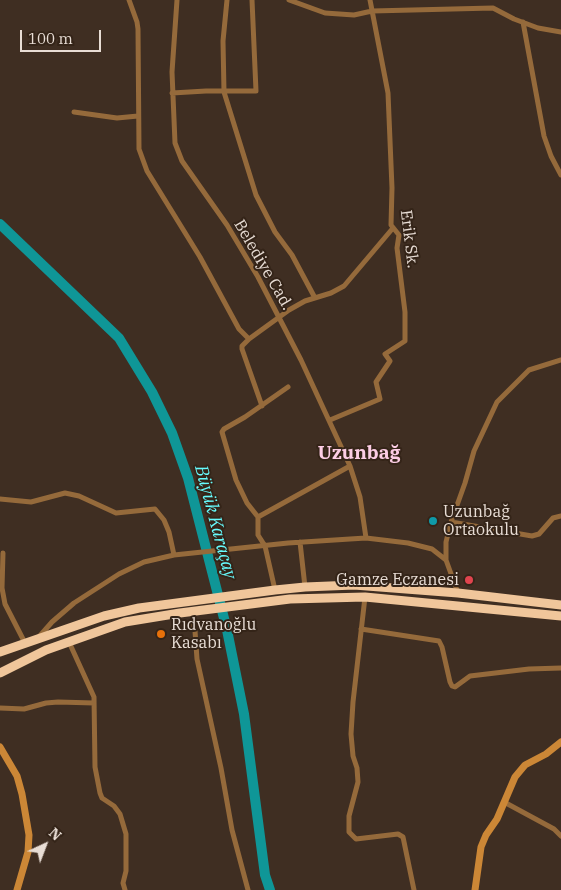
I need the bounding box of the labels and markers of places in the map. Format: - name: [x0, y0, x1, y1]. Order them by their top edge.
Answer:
- place label: Uzunbağ Ortaokulu: [443, 502, 519, 540]
- marker: Uzunbağ Ortaokulu: [427, 515, 439, 527]
- place label: Gamze Eczanesi: [336, 570, 459, 590]
- marker: Gamze Eczanesi: [463, 574, 475, 586]
- place label: Rıdvanoğlu Kasabı: [171, 615, 256, 653]
- marker: Rıdvanoğlu Kasabı: [155, 628, 167, 640]

